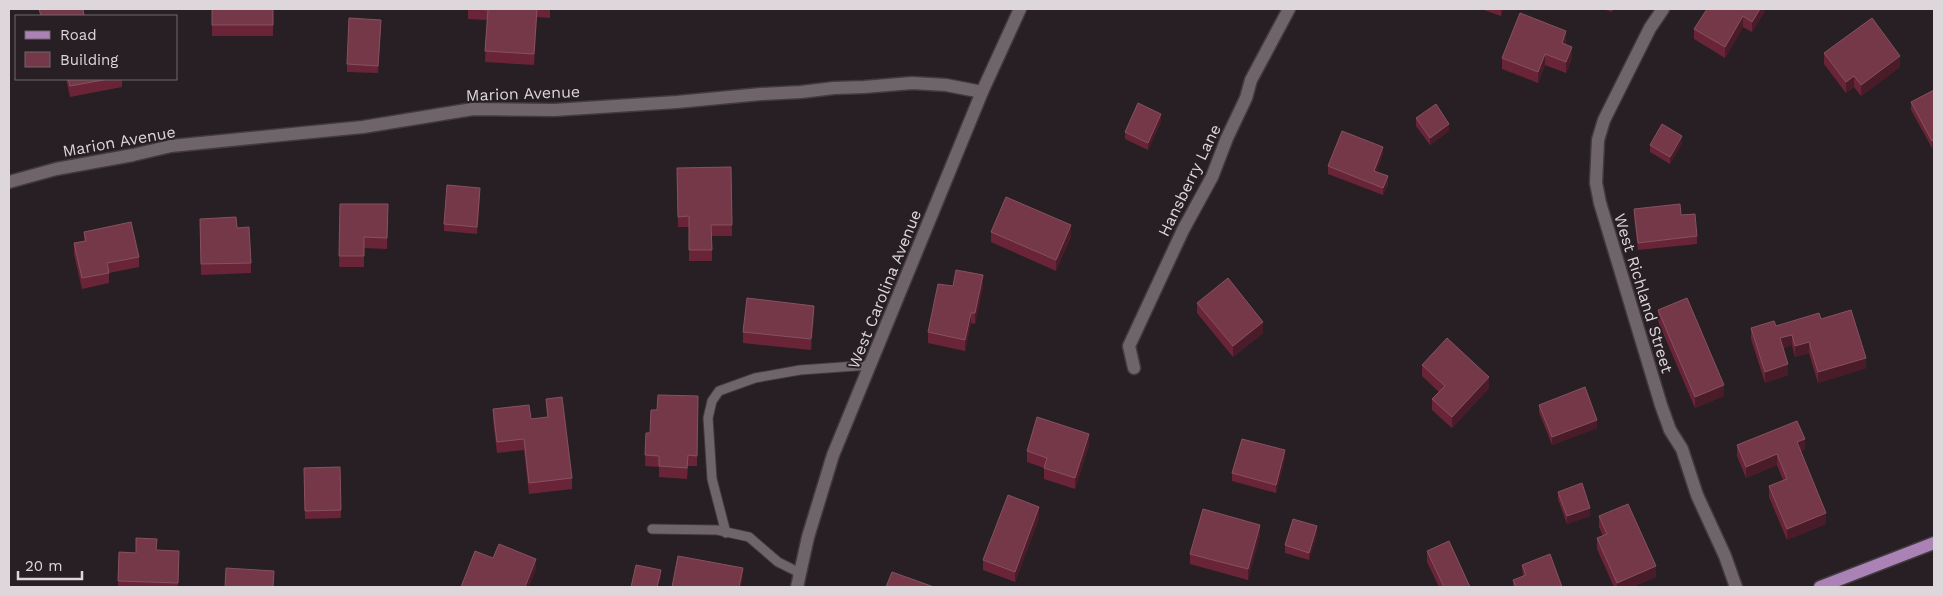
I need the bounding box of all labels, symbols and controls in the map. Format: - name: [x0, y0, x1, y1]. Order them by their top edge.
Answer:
- legend: [15, 15, 178, 80]
- text: Road: [60, 26, 97, 44]
- text: Building: [60, 51, 118, 69]
- street label: Marion Avenue: [466, 82, 580, 105]
- street label: Hansberry Lane: [1154, 121, 1225, 239]
- street label: Marion Avenue: [61, 122, 177, 161]
- street label: West Carolina Avenue: [844, 207, 925, 371]
- street label: West Richland Street: [1610, 211, 1677, 376]
- scale bar: [18, 548, 81, 580]
- text: 20 m: [25, 557, 63, 575]

